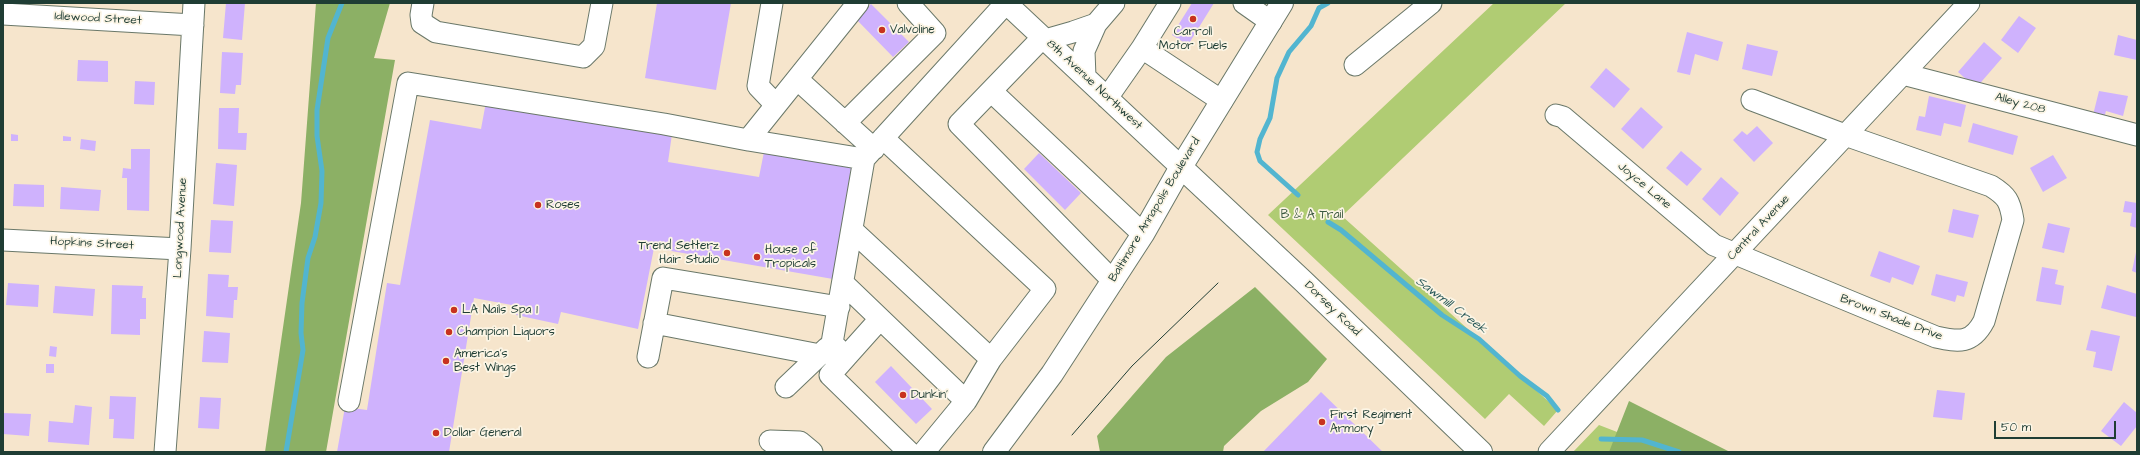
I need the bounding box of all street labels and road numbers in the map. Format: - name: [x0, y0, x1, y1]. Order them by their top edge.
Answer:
- street label: Idlewood Street: [54, 10, 142, 28]
- street label: 8th Avenue Northwest: [1043, 37, 1145, 133]
- street label: Alley 208: [1993, 90, 2047, 118]
- street label: Baltimore Annapolis Boulevard: [1106, 135, 1204, 285]
- street label: Joyce Lane: [1614, 159, 1674, 213]
- street label: Longwood Avenue: [171, 177, 191, 279]
- street label: Central Avenue: [1725, 192, 1793, 264]
- street label: Hopkins Street: [50, 235, 134, 253]
- street label: Dorsey Road: [1301, 279, 1363, 339]
- street label: Brown Shade Drive: [1838, 292, 1944, 344]

